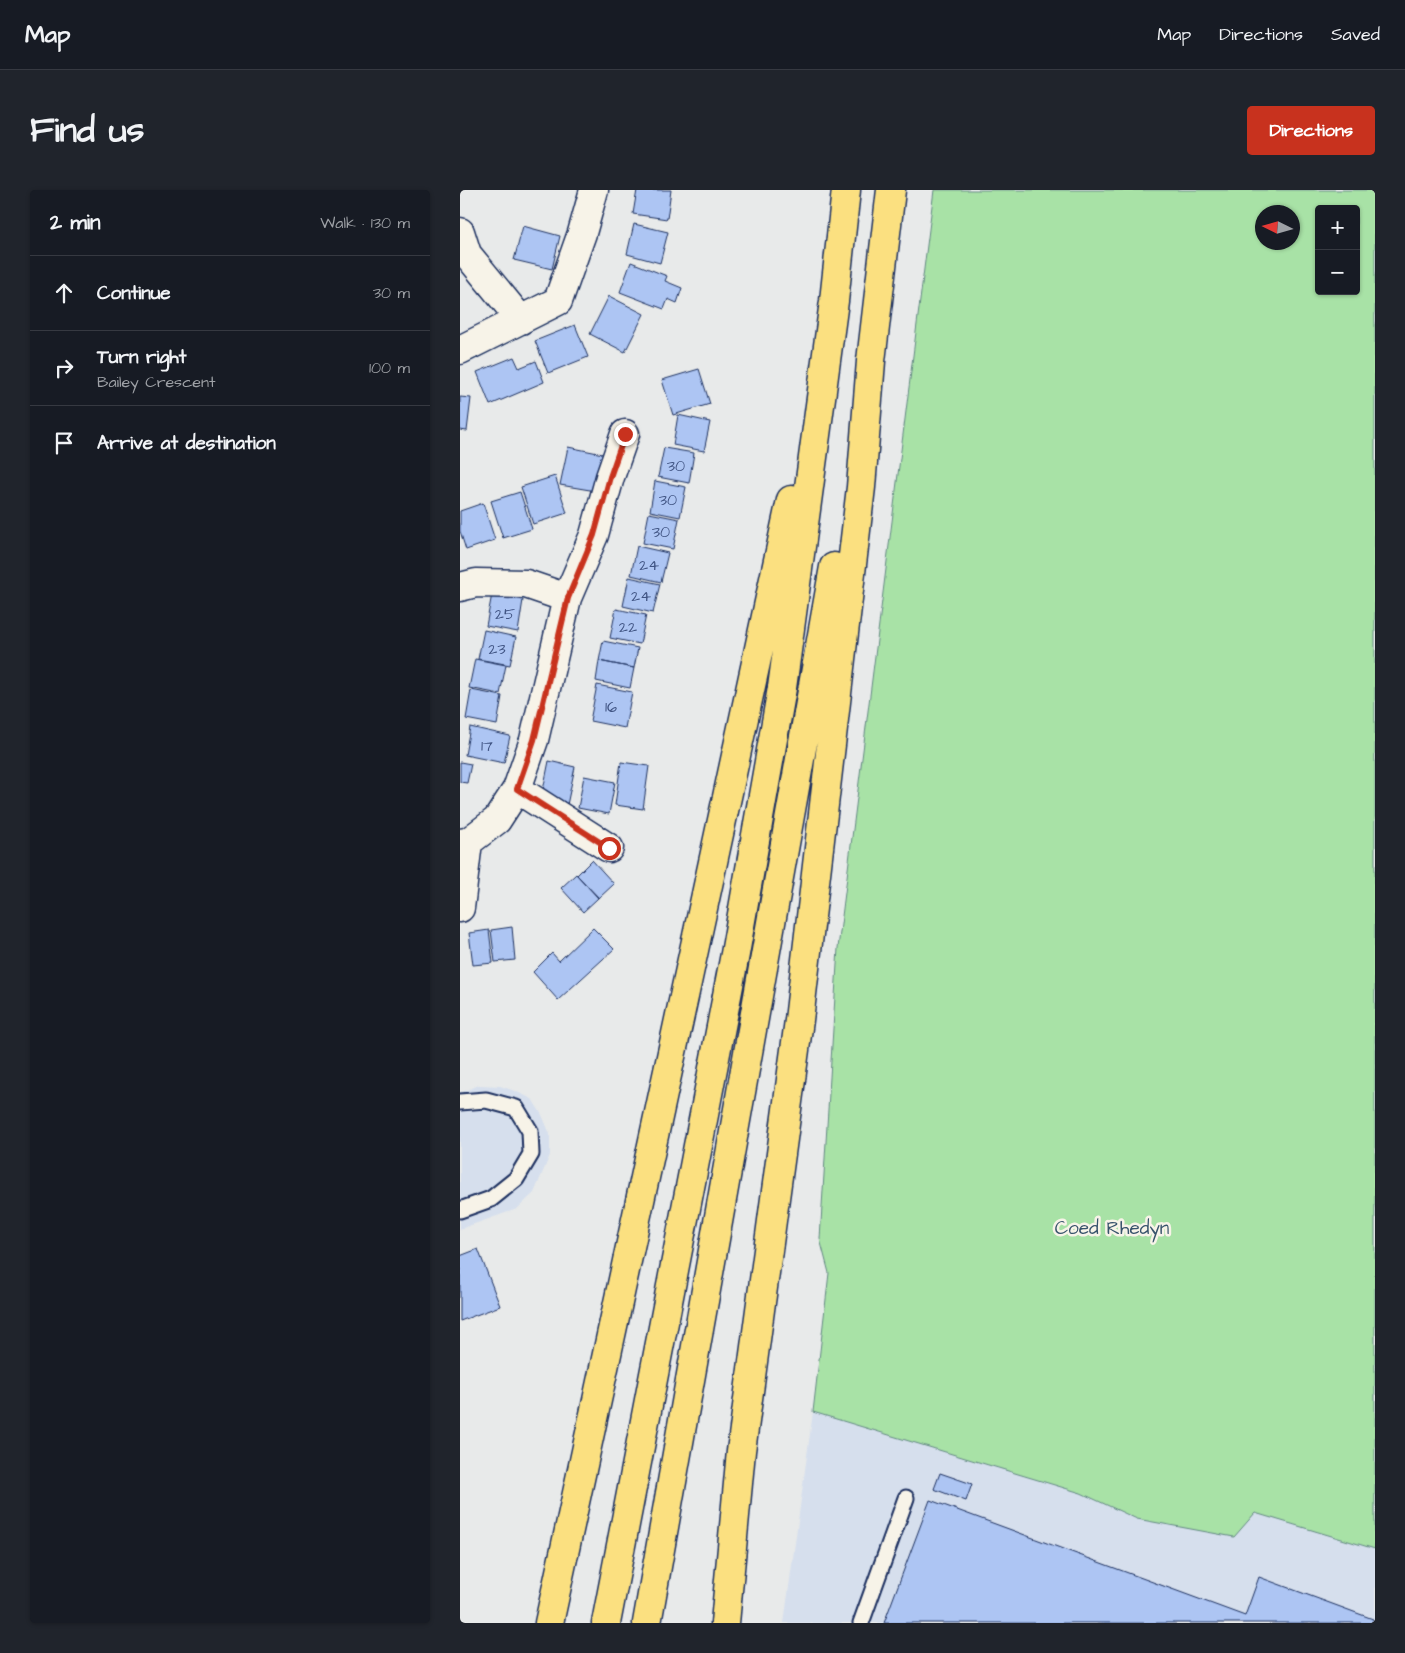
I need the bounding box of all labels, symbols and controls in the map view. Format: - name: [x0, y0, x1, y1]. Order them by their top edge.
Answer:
- text: Map: [25, 18, 70, 52]
- text: Map: [1157, 22, 1191, 47]
- text: Directions: [1219, 22, 1303, 47]
- text: Saved: [1331, 22, 1380, 47]
- text: Find us: [30, 106, 144, 155]
- button: Directions: [1247, 106, 1375, 155]
- north arrow: [1255, 205, 1300, 250]
- map controls: [1315, 205, 1360, 295]
- button: +: [1315, 205, 1360, 250]
- text: 2 min: [50, 208, 100, 237]
- text: Walk · 130 m: [320, 212, 410, 234]
- button: −: [1315, 250, 1360, 295]
- icon: ahead: [50, 279, 78, 307]
- text: Continue: [97, 280, 171, 307]
- text: 30 m: [373, 282, 410, 304]
- text: Turn right: [97, 344, 186, 371]
- icon: right: [50, 354, 78, 382]
- text: 100 m: [369, 357, 410, 379]
- text: Bailey Crescent: [97, 371, 215, 393]
- route end: [614, 423, 637, 446]
- icon: arrive: [50, 429, 78, 457]
- text: Arrive at destination: [97, 430, 276, 457]
- house number: 30: [667, 455, 685, 477]
- house number: 30: [659, 489, 677, 511]
- house number: 30: [652, 521, 670, 543]
- house number: 24: [639, 554, 659, 576]
- house number: 24: [631, 585, 651, 607]
- house number: 25: [495, 603, 516, 625]
- house number: 22: [619, 616, 637, 638]
- house number: 23: [488, 638, 506, 660]
- house number: 16: [605, 696, 617, 718]
- house number: 17: [481, 735, 493, 757]
- route start: [598, 837, 621, 860]
- park label: Coed Rhedyn: [1055, 1215, 1169, 1243]

